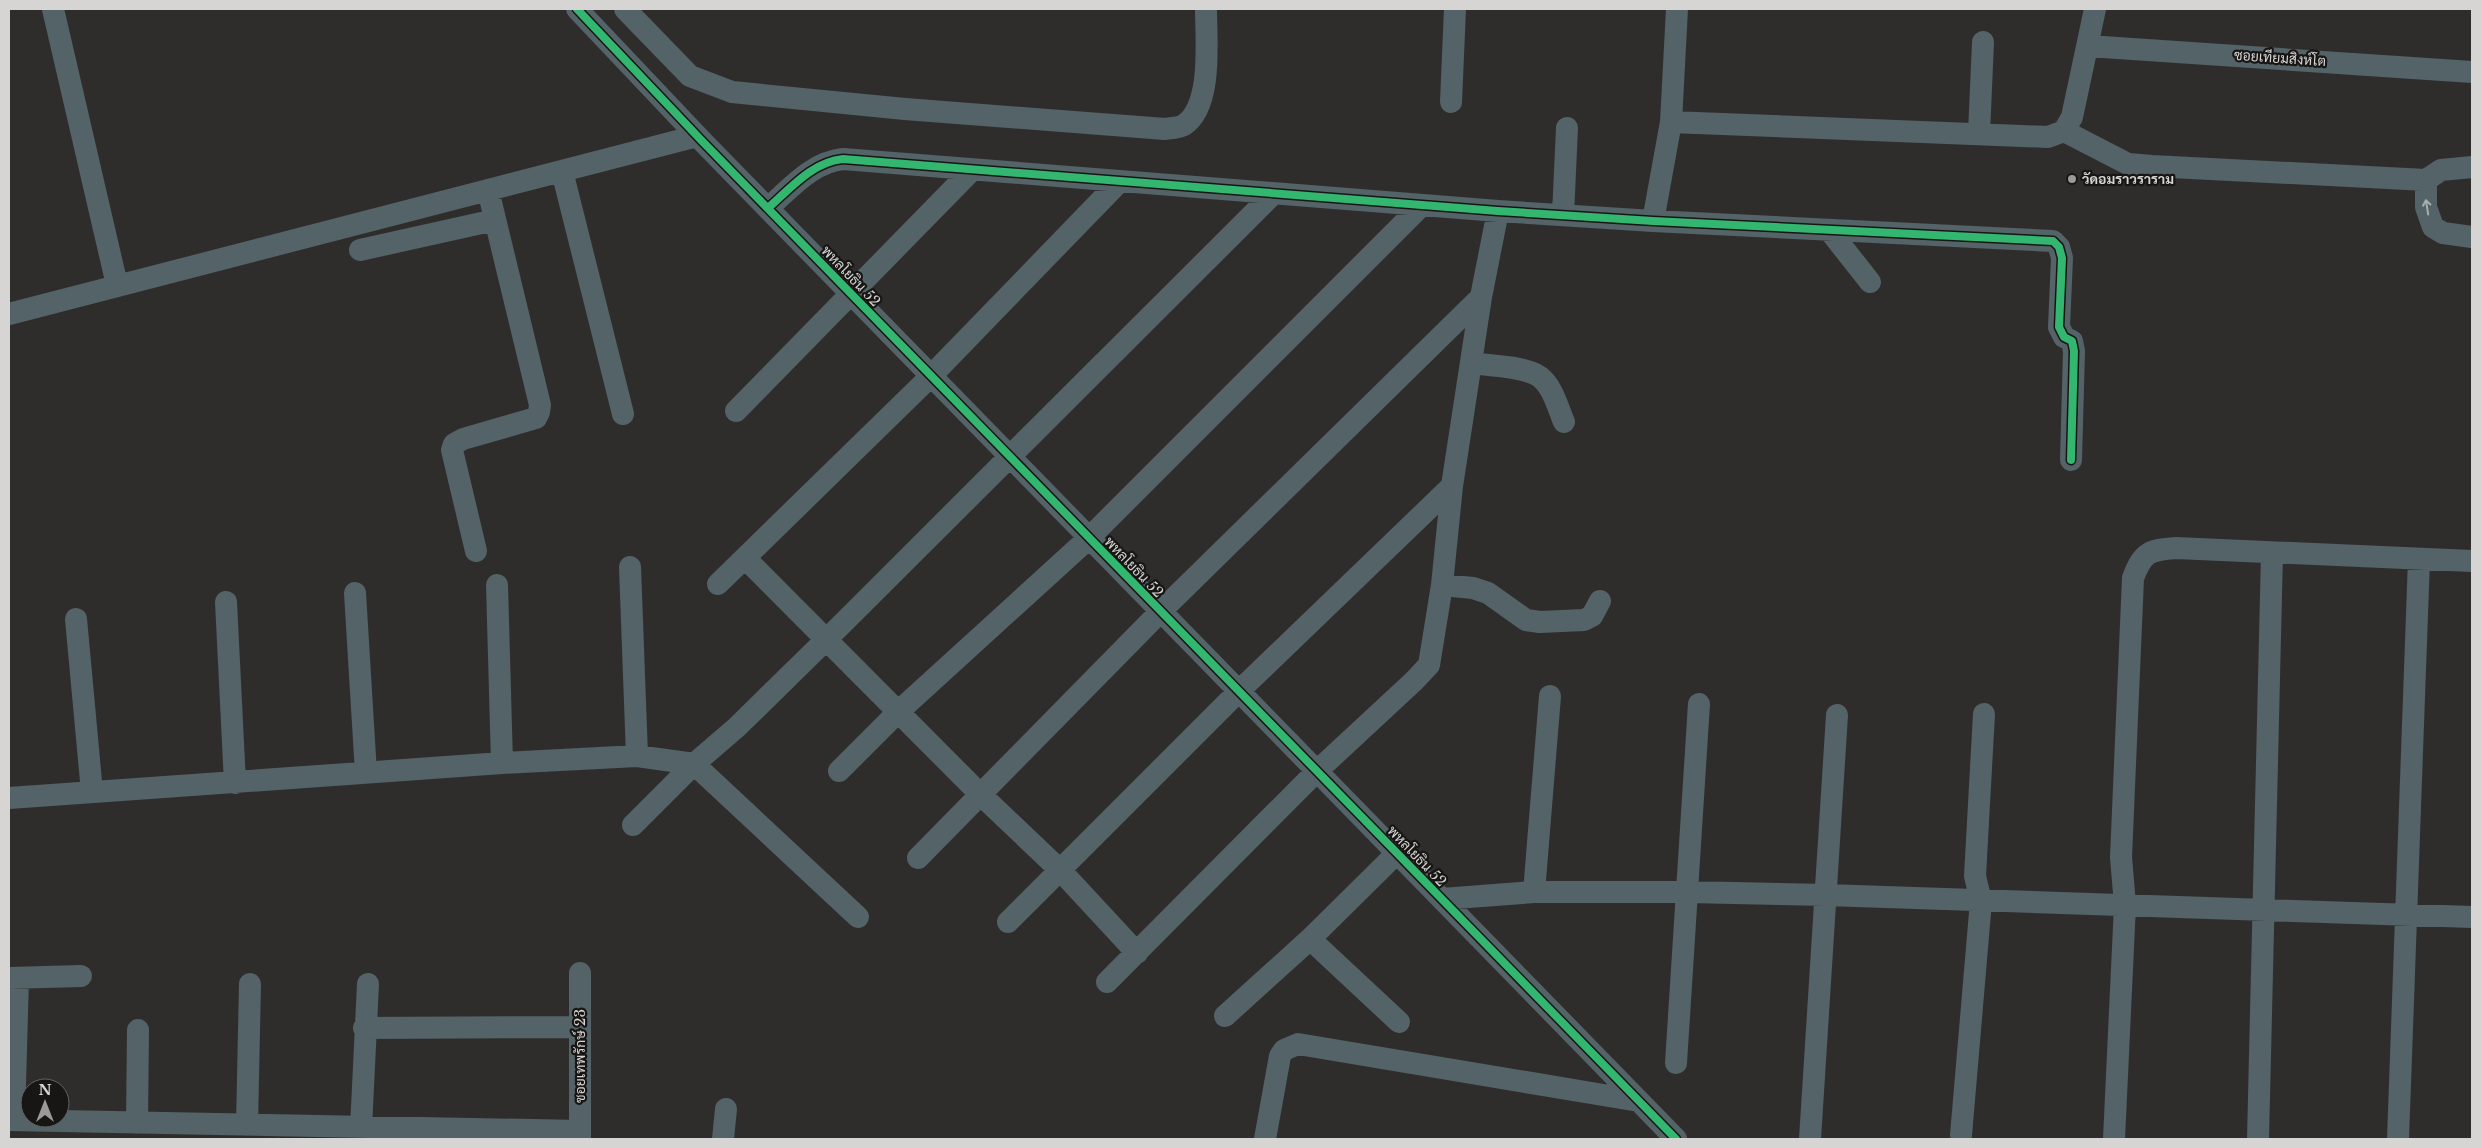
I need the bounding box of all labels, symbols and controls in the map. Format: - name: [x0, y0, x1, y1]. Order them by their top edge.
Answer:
- street label: ซอยเทียมสิงห์โต: [2233, 46, 2327, 70]
- place label: วัดอมราวราราม: [2082, 170, 2174, 188]
- marker: วัดอมราวราราม: [2066, 173, 2078, 185]
- one-way arrow: [2422, 200, 2432, 216]
- street label: พหลโยธิน 52: [818, 242, 884, 310]
- street label: พหลโยธิน 52: [1101, 533, 1167, 601]
- street label: พหลโยธิน 52: [1384, 822, 1450, 890]
- street label: ซอยเทพรักษ์ 23: [571, 1009, 589, 1103]
- north arrow: [20, 1078, 70, 1128]
- text: N: [38, 1081, 52, 1099]

